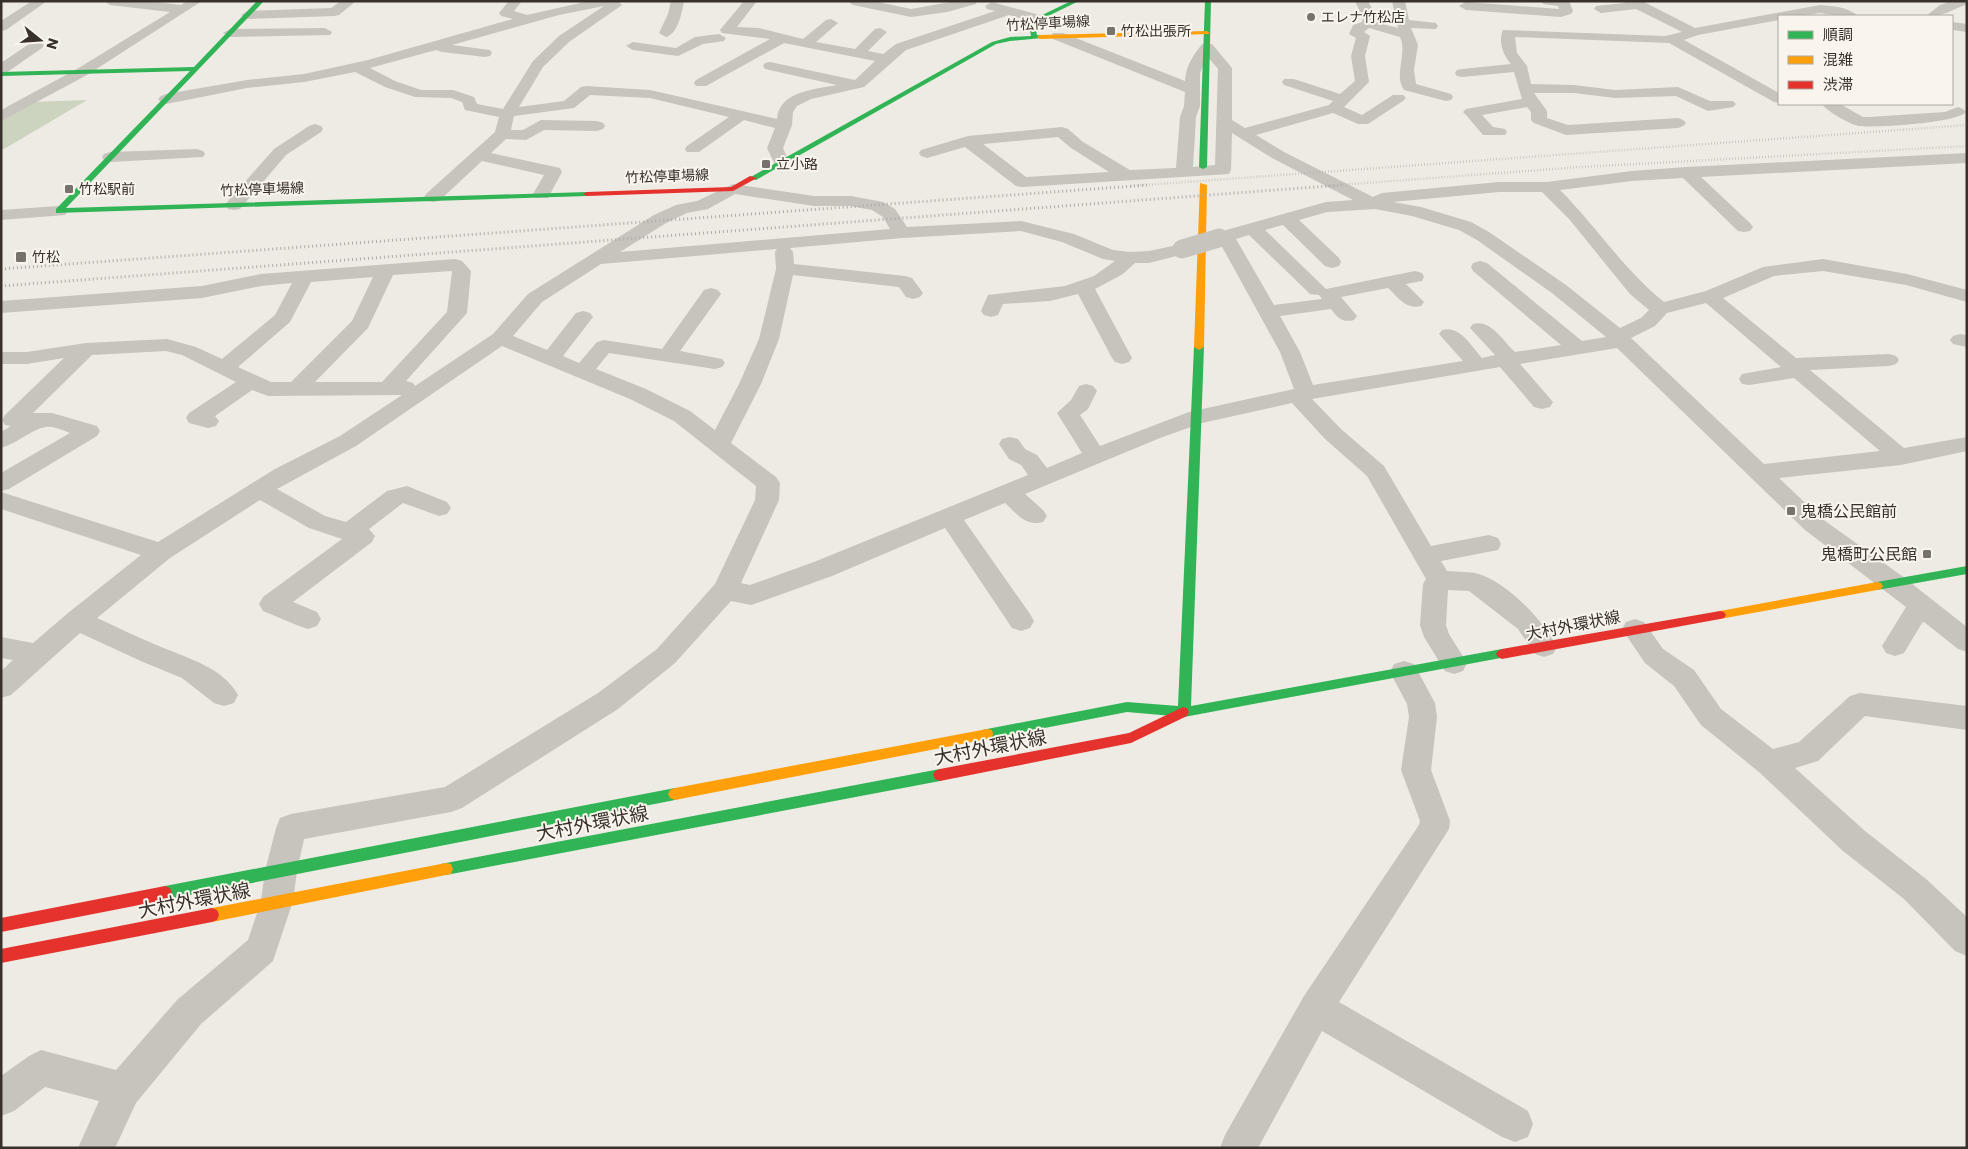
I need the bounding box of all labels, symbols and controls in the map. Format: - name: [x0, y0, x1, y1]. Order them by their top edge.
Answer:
- place label: エレナ竹松店: [1321, 7, 1405, 27]
- street label: 竹松停車場線: [1006, 11, 1090, 35]
- marker: エレナ竹松店: [1305, 11, 1317, 23]
- north arrow: [15, 15, 65, 65]
- legend: [1778, 15, 1953, 105]
- place label: 竹松出張所: [1121, 21, 1191, 41]
- text: 順調: [1823, 24, 1853, 45]
- marker: 竹松出張所: [1105, 25, 1117, 37]
- text: N: [41, 36, 64, 52]
- text: 混雑: [1823, 49, 1853, 70]
- text: 渋滞: [1823, 74, 1853, 95]
- place label: 立小路: [776, 154, 818, 174]
- marker: 立小路: [760, 158, 772, 170]
- street label: 竹松停車場線: [625, 165, 709, 187]
- street label: 竹松停車場線: [220, 178, 304, 200]
- place label: 竹松駅前: [79, 179, 135, 199]
- marker: 竹松駅前: [63, 183, 75, 195]
- place label: 竹松: [32, 247, 60, 267]
- marker: 竹松: [14, 250, 28, 264]
- place label: 鬼橋公民館前: [1801, 500, 1897, 523]
- marker: 鬼橋公民館前: [1785, 505, 1797, 517]
- place label: 鬼橋町公民館: [1821, 543, 1917, 566]
- marker: 鬼橋町公民館: [1921, 548, 1933, 560]
- street label: 大村外環状線: [1524, 605, 1622, 646]
- street label: 大村外環状線: [932, 723, 1049, 772]
- street label: 大村外環状線: [534, 799, 651, 848]
- street label: 大村外環状線: [136, 876, 253, 925]

